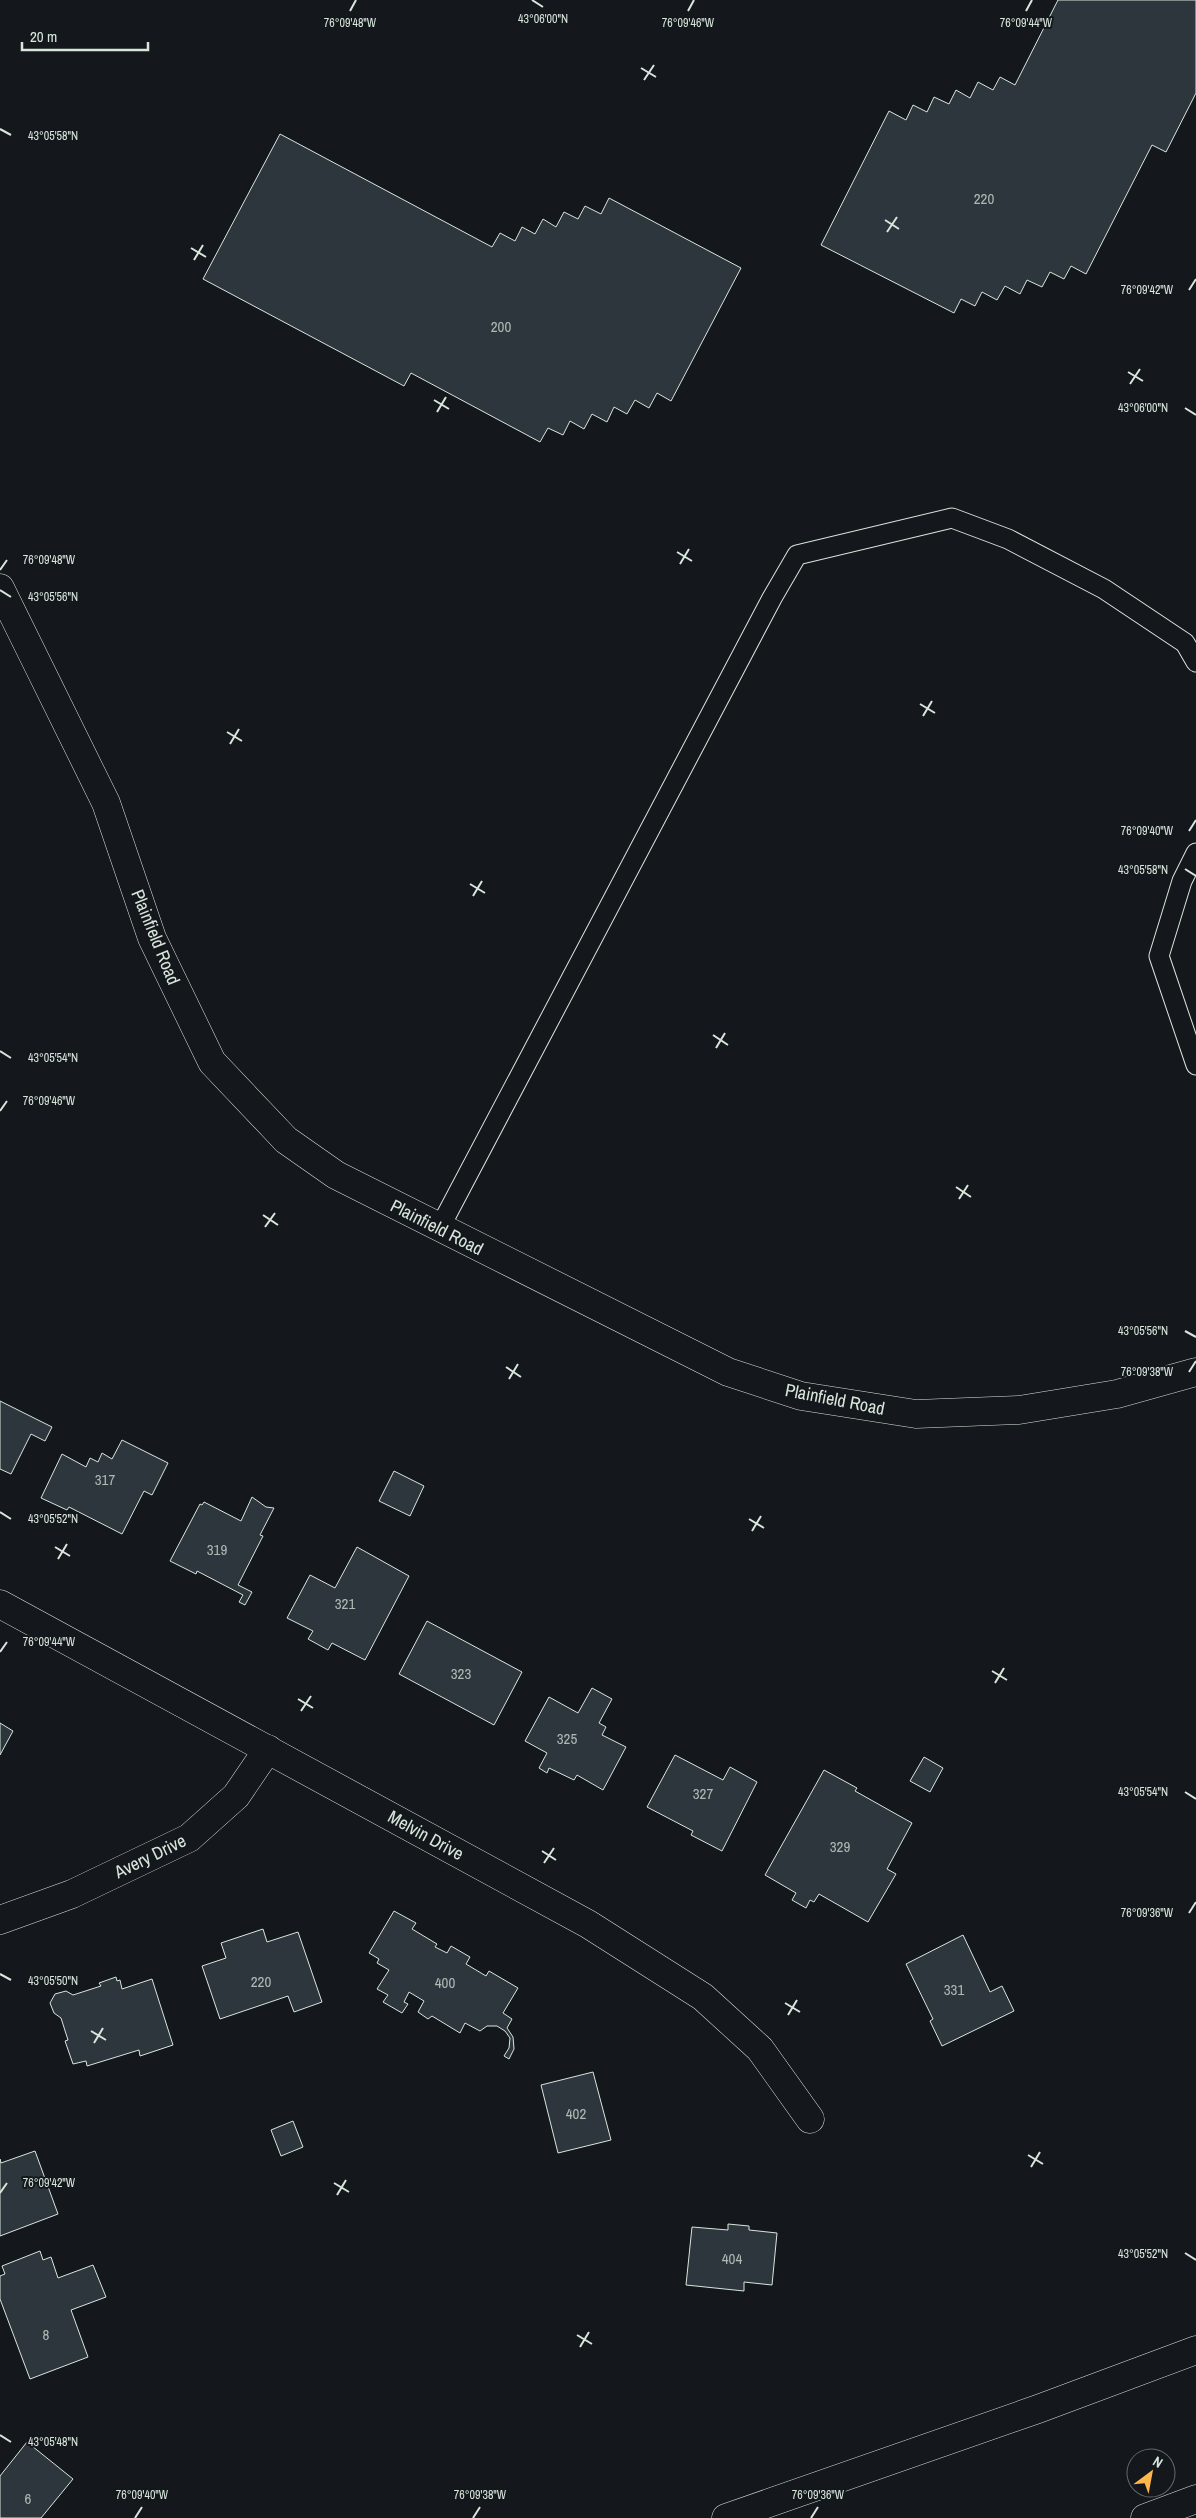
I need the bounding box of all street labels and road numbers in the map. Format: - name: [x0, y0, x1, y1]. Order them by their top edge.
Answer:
- street label: Plainfield Road: [126, 886, 186, 988]
- street label: Plainfield Road: [386, 1193, 488, 1261]
- street label: Plainfield Road: [783, 1377, 887, 1421]
- street label: Melvin Drive: [384, 1804, 468, 1866]
- street label: Avery Drive: [109, 1828, 190, 1885]

